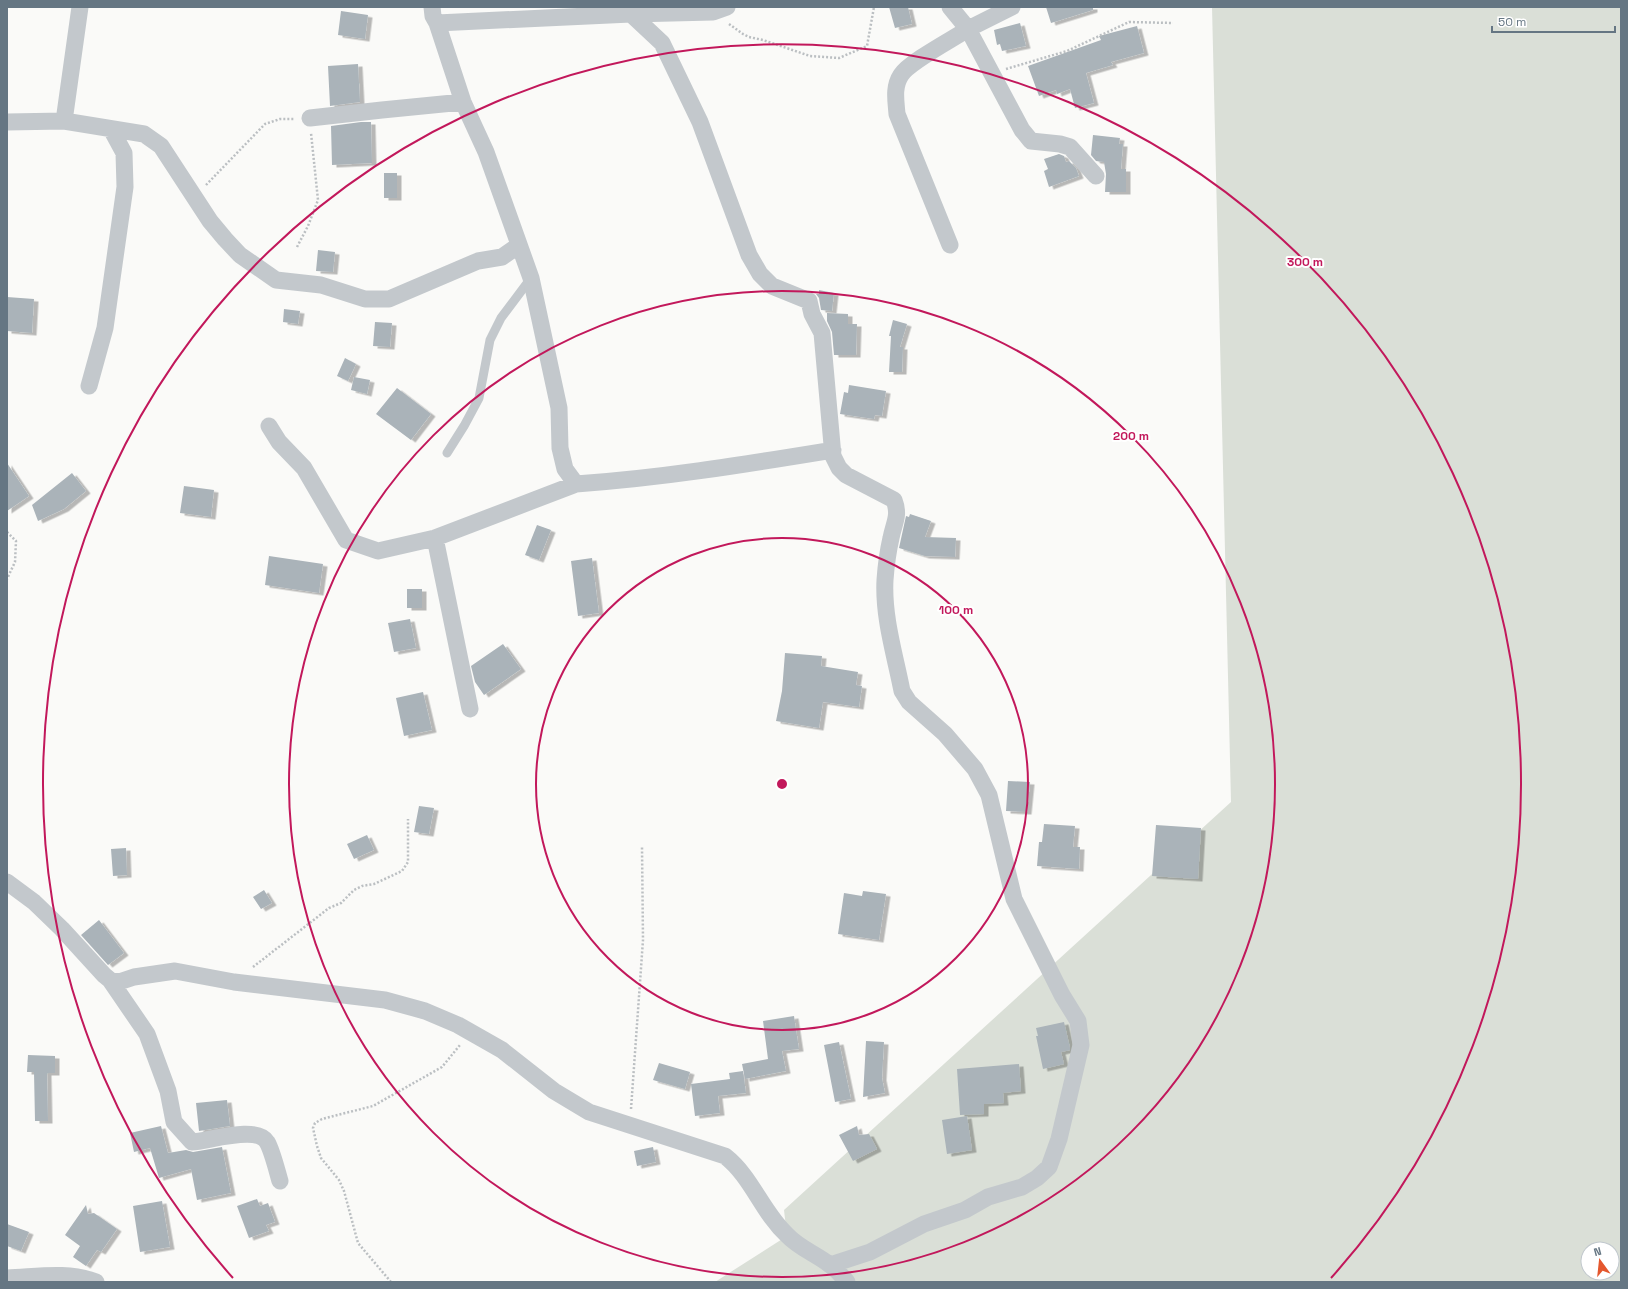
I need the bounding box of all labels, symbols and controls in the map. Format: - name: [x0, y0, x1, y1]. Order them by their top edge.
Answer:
- scale bar: [1492, 8, 1615, 34]
- text: 50 m: [1498, 14, 1526, 30]
- text: 300 m: [1287, 254, 1323, 270]
- text: 200 m: [1113, 428, 1149, 444]
- text: 100 m: [939, 602, 973, 618]
- centre of rings: [775, 777, 789, 791]
- north arrow: [1580, 1241, 1620, 1281]
- text: N: [1592, 1244, 1603, 1259]

